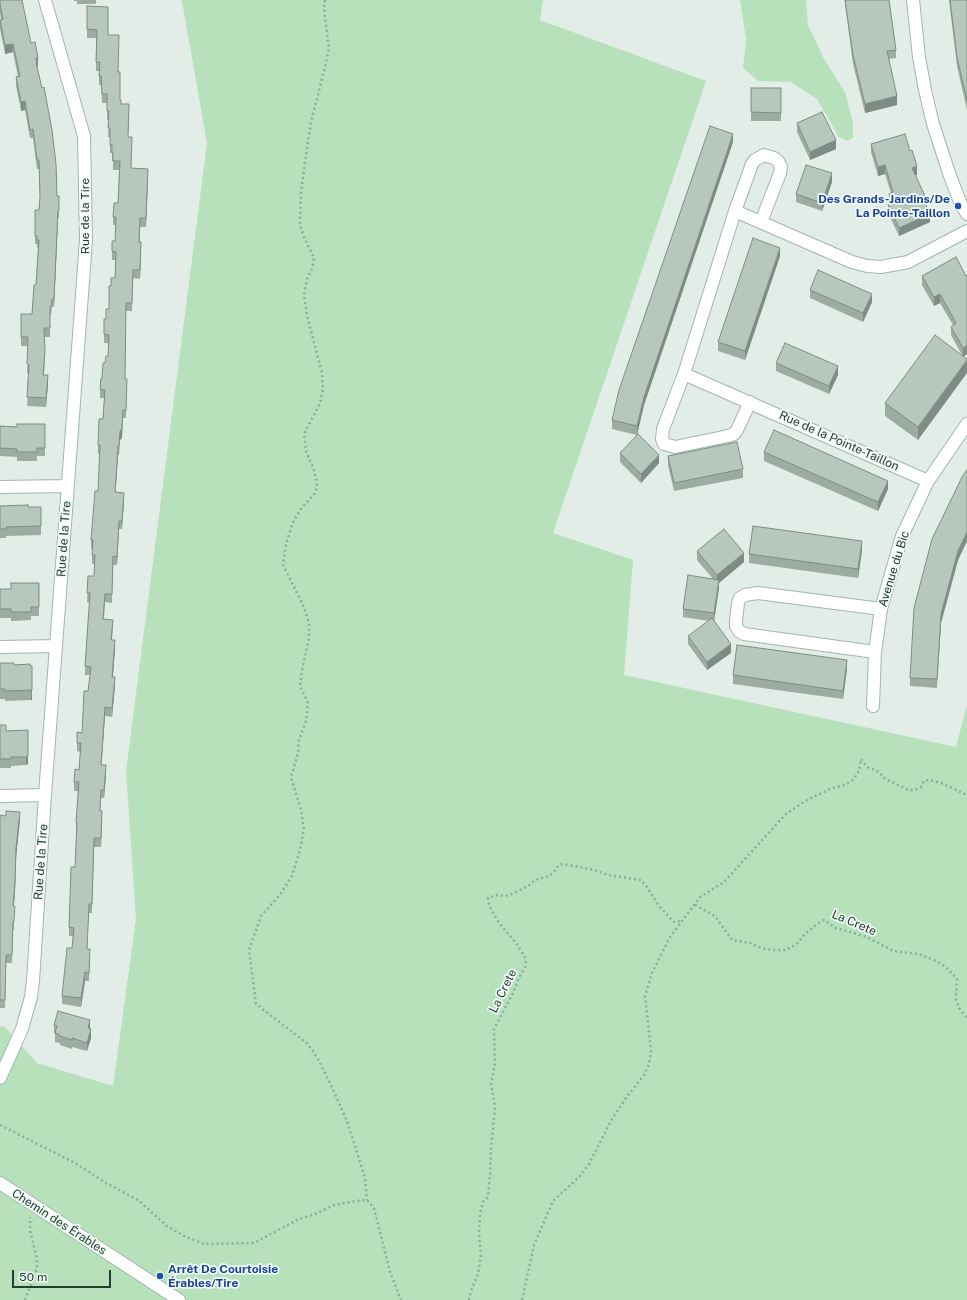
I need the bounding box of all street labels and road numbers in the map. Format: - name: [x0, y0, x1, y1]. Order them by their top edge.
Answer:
- street label: Rue de la Tire: [78, 178, 92, 254]
- street label: Rue de la Pointe-Taillon: [777, 408, 901, 474]
- street label: Rue de la Tire: [54, 500, 74, 578]
- street label: Avenue du Bic: [876, 529, 912, 609]
- street label: Rue de la Tire: [31, 823, 51, 901]
- street label: La Crete: [830, 907, 878, 939]
- street label: La Crete: [486, 967, 520, 1015]
- street label: Chemin des Érables: [9, 1186, 109, 1258]

